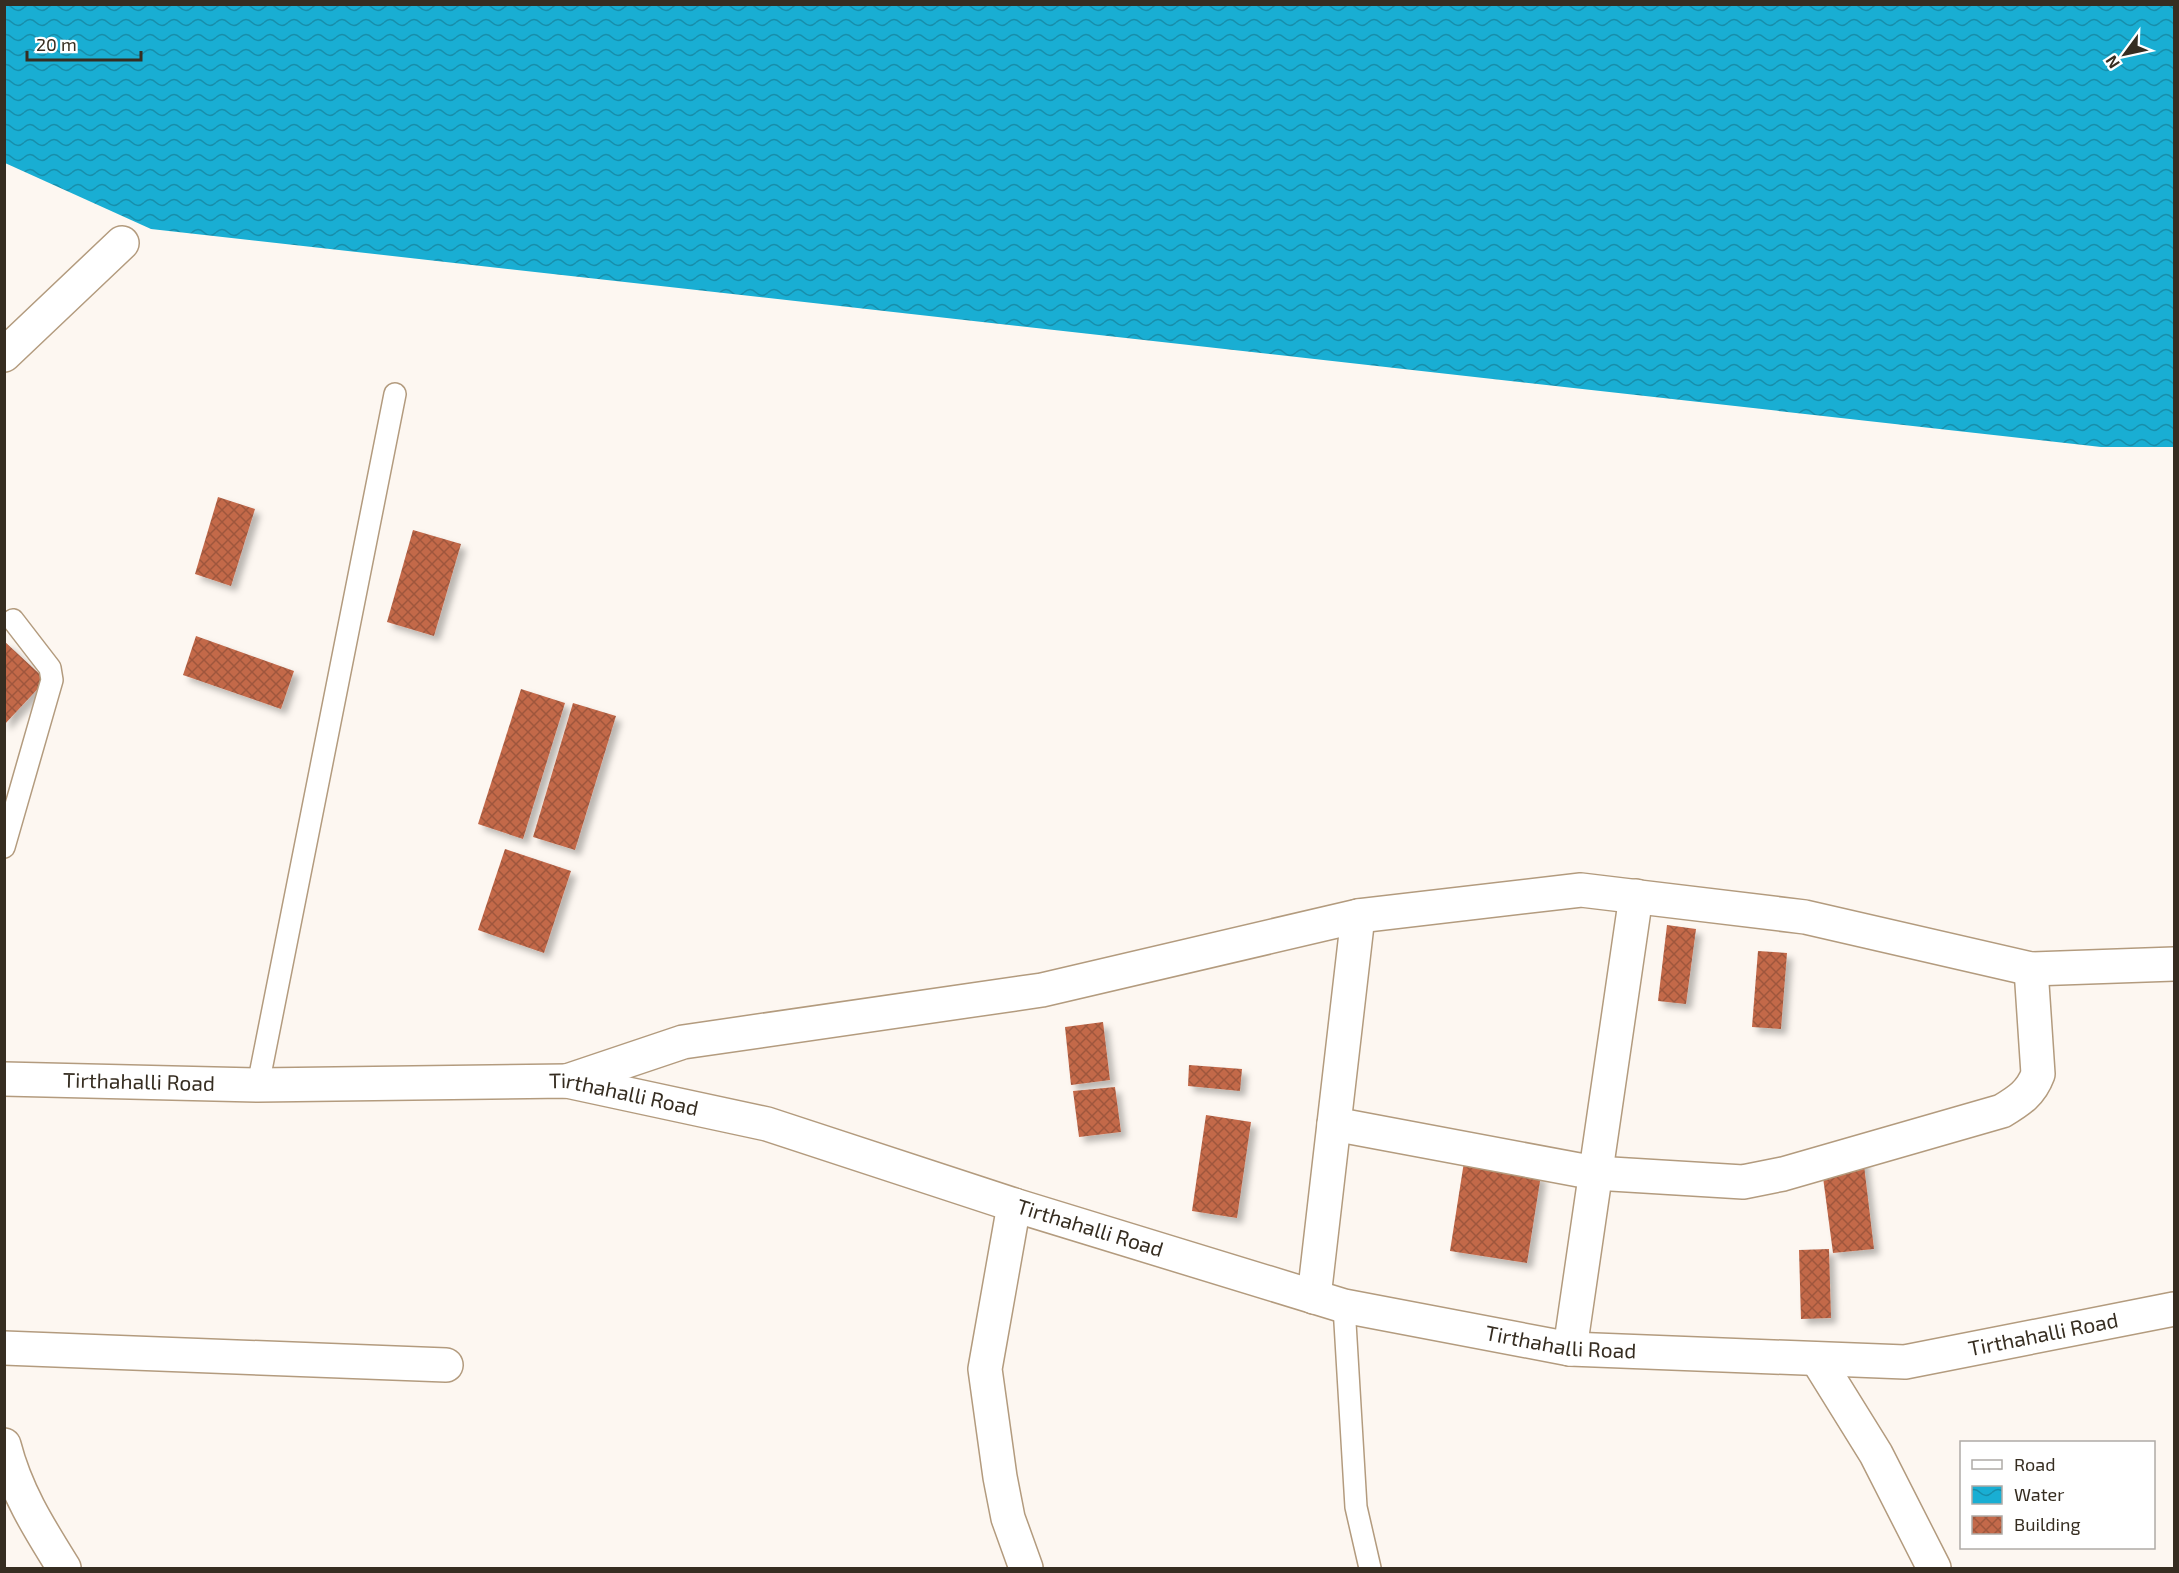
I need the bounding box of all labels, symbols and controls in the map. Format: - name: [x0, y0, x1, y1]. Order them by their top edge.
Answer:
- scale bar: [27, 24, 141, 62]
- north arrow: [2095, 24, 2155, 84]
- text: 20 m: [36, 33, 77, 55]
- text: N: [2101, 52, 2123, 72]
- street label: Tirthahalli Road: [63, 1066, 215, 1095]
- street label: Tirthahalli Road: [549, 1067, 701, 1120]
- street label: Tirthahalli Road: [1014, 1193, 1167, 1261]
- street label: Tirthahalli Road: [1966, 1306, 2120, 1360]
- street label: Tirthahalli Road: [1484, 1319, 1637, 1363]
- legend: [1960, 1441, 2155, 1549]
- text: Road: [2014, 1453, 2055, 1475]
- text: Water: [2014, 1483, 2064, 1505]
- text: Building: [2014, 1513, 2081, 1535]

